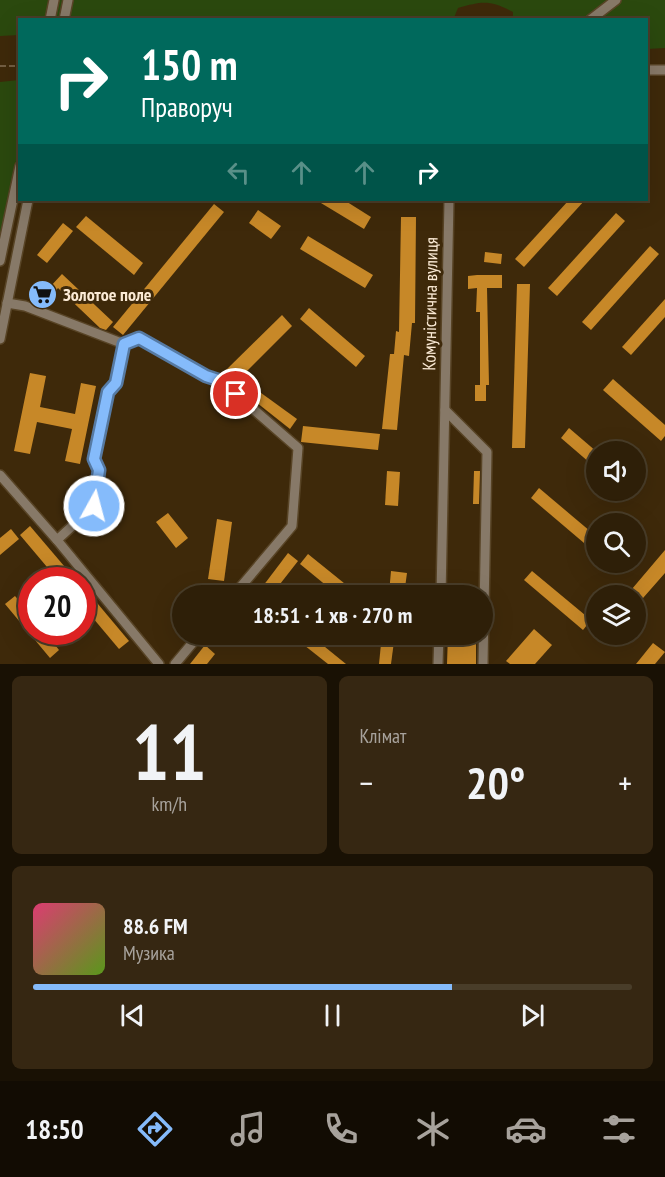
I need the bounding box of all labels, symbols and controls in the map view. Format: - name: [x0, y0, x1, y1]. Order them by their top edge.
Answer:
- text: 150 m: [141, 37, 238, 92]
- icon: right: [42, 42, 120, 120]
- text: Праворуч: [141, 90, 233, 124]
- icon: left: [222, 156, 255, 189]
- icon: ahead: [285, 156, 318, 189]
- icon: ahead: [348, 156, 381, 189]
- icon: right: [411, 156, 444, 189]
- street label: Комуністична вулиця: [417, 237, 443, 371]
- supermarket icon: Золотое поле: [26, 278, 58, 310]
- place label: Золотое поле: [63, 283, 152, 306]
- pin: [210, 368, 261, 419]
- icon: arrive: [219, 377, 252, 410]
- map controls: [586, 441, 646, 645]
- button: sound: [586, 441, 646, 501]
- position arrow: [62, 474, 126, 538]
- button: search: [586, 513, 646, 573]
- speed limit sign: 20: [18, 567, 96, 645]
- button: layers: [586, 585, 646, 645]
- text: 18:51 · 1 хв · 270 m: [253, 601, 412, 629]
- text: 11: [132, 701, 207, 802]
- text: Клімат: [360, 723, 407, 749]
- text: 20°: [466, 753, 525, 811]
- text: −: [360, 761, 373, 804]
- text: +: [618, 761, 632, 804]
- text: km/h: [152, 791, 187, 817]
- text: 88.6 FM: [123, 912, 188, 940]
- text: Музика: [123, 940, 175, 966]
- icon: previous: [116, 999, 149, 1032]
- icon: pause: [316, 999, 349, 1032]
- icon: next: [516, 999, 549, 1032]
- icon: directions: [134, 1108, 176, 1150]
- icon: music: [227, 1108, 269, 1150]
- icon: phone: [320, 1108, 362, 1150]
- icon: climate: [412, 1108, 454, 1150]
- icon: car: [505, 1108, 547, 1150]
- icon: filters: [598, 1108, 640, 1150]
- text: 18:50: [25, 1112, 84, 1146]

